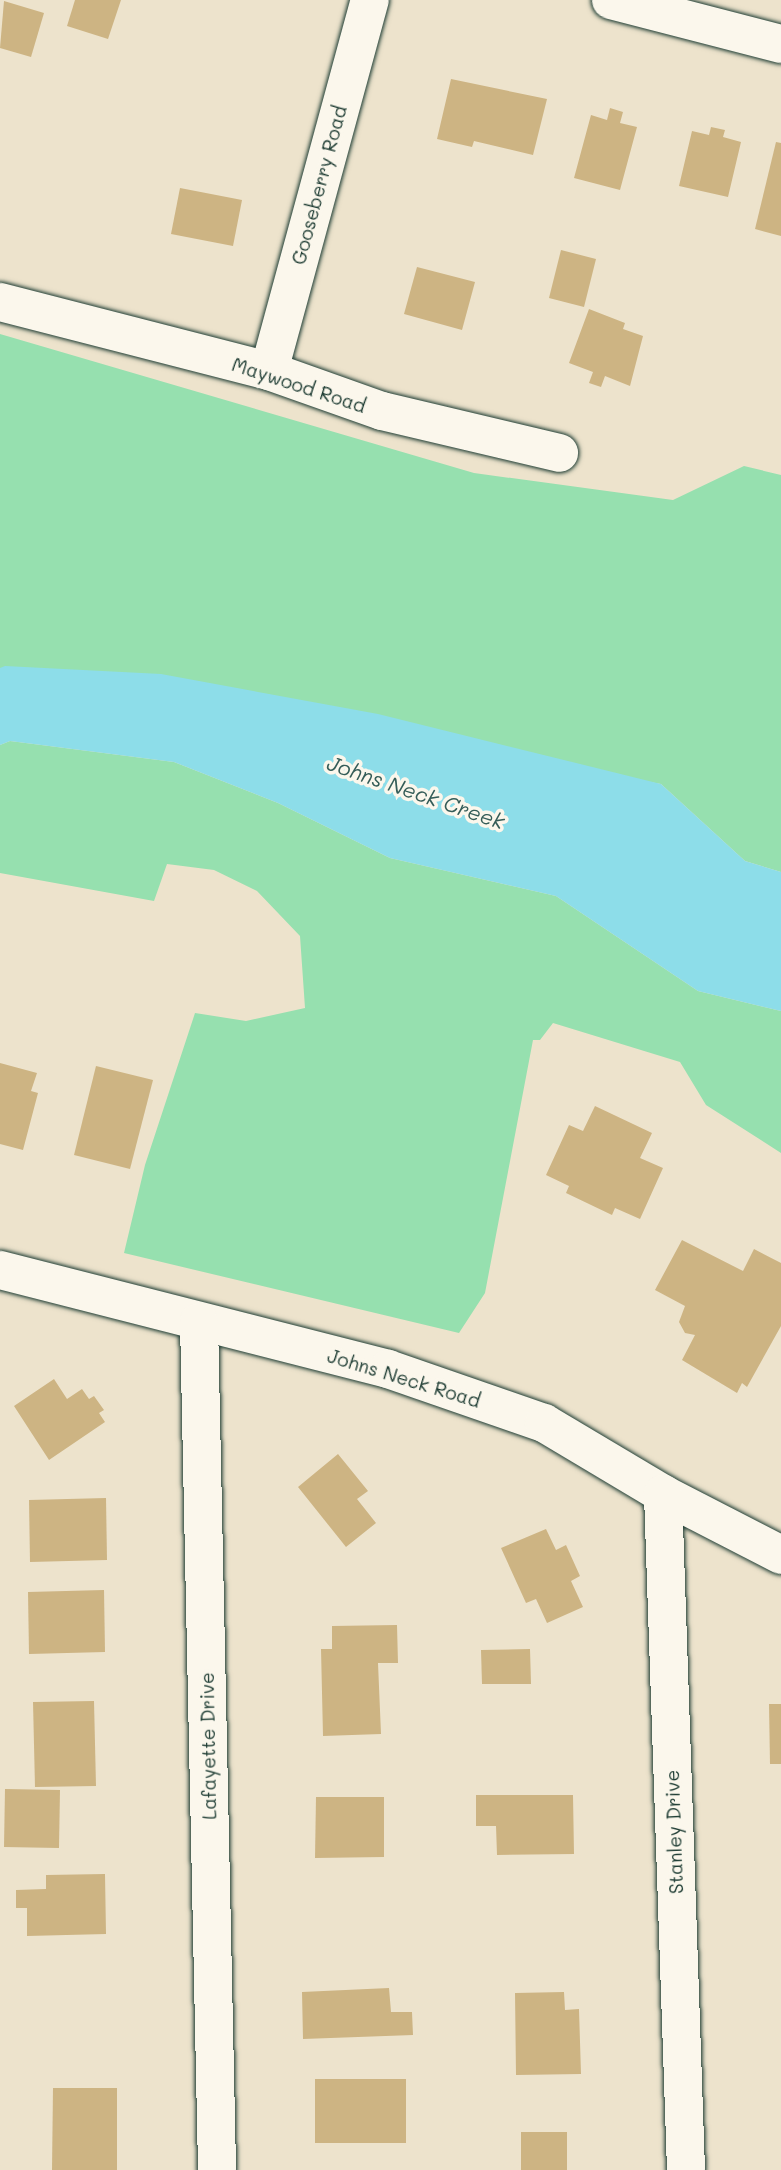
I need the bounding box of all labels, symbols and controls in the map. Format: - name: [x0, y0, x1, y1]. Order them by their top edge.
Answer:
- street label: Gooseberry Road: [287, 103, 351, 267]
- street label: Maywood Road: [229, 353, 369, 417]
- water label: Johns Neck Creek: [324, 750, 508, 834]
- street label: Johns Neck Road: [325, 1344, 483, 1412]
- street label: Lafayette Drive: [195, 1672, 221, 1820]
- street label: Stanley Drive: [660, 1770, 688, 1894]

